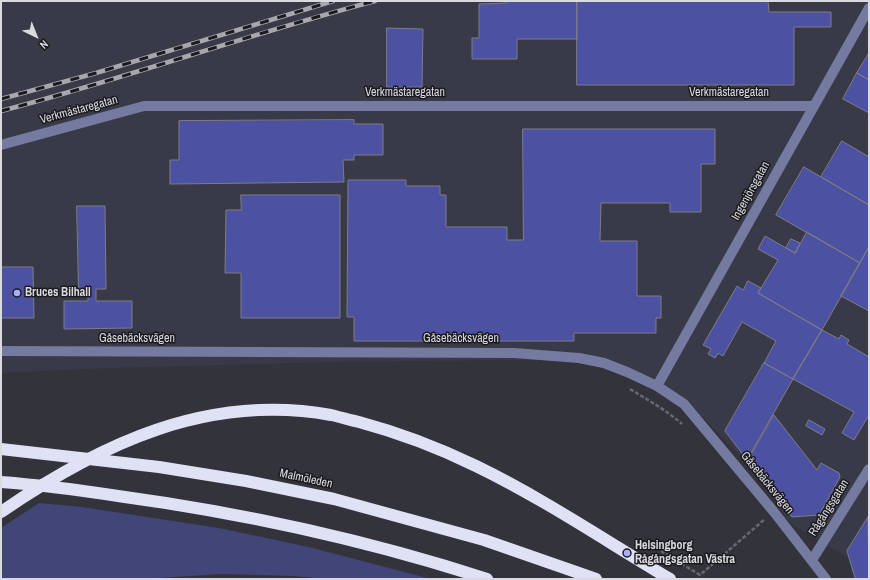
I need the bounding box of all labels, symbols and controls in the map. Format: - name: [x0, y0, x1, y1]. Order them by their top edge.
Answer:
- north arrow: [16, 16, 56, 56]
- text: N: [37, 37, 51, 52]
- street label: Verkmästaregatan: [365, 86, 445, 100]
- street label: Verkmästaregatan: [689, 86, 769, 100]
- street label: Verkmästaregatan: [39, 93, 119, 127]
- street label: Ingenjörsgatan: [729, 159, 773, 223]
- place label: Bruces Bilhall: [25, 286, 91, 300]
- marker: Bruces Bilhall: [12, 288, 22, 298]
- street label: Gåsebäcksvägen: [99, 332, 175, 346]
- street label: Gåsebäcksvägen: [423, 332, 499, 346]
- street label: Gåsebäcksvägen: [737, 449, 797, 517]
- street label: Malmöleden: [278, 466, 334, 492]
- street label: Rågångsgatan: [806, 477, 852, 539]
- place label: Helsingborg Rågångsgatan Västra: [635, 539, 735, 567]
- marker: Helsingborg Rågångsgatan Västra: [622, 548, 632, 558]

